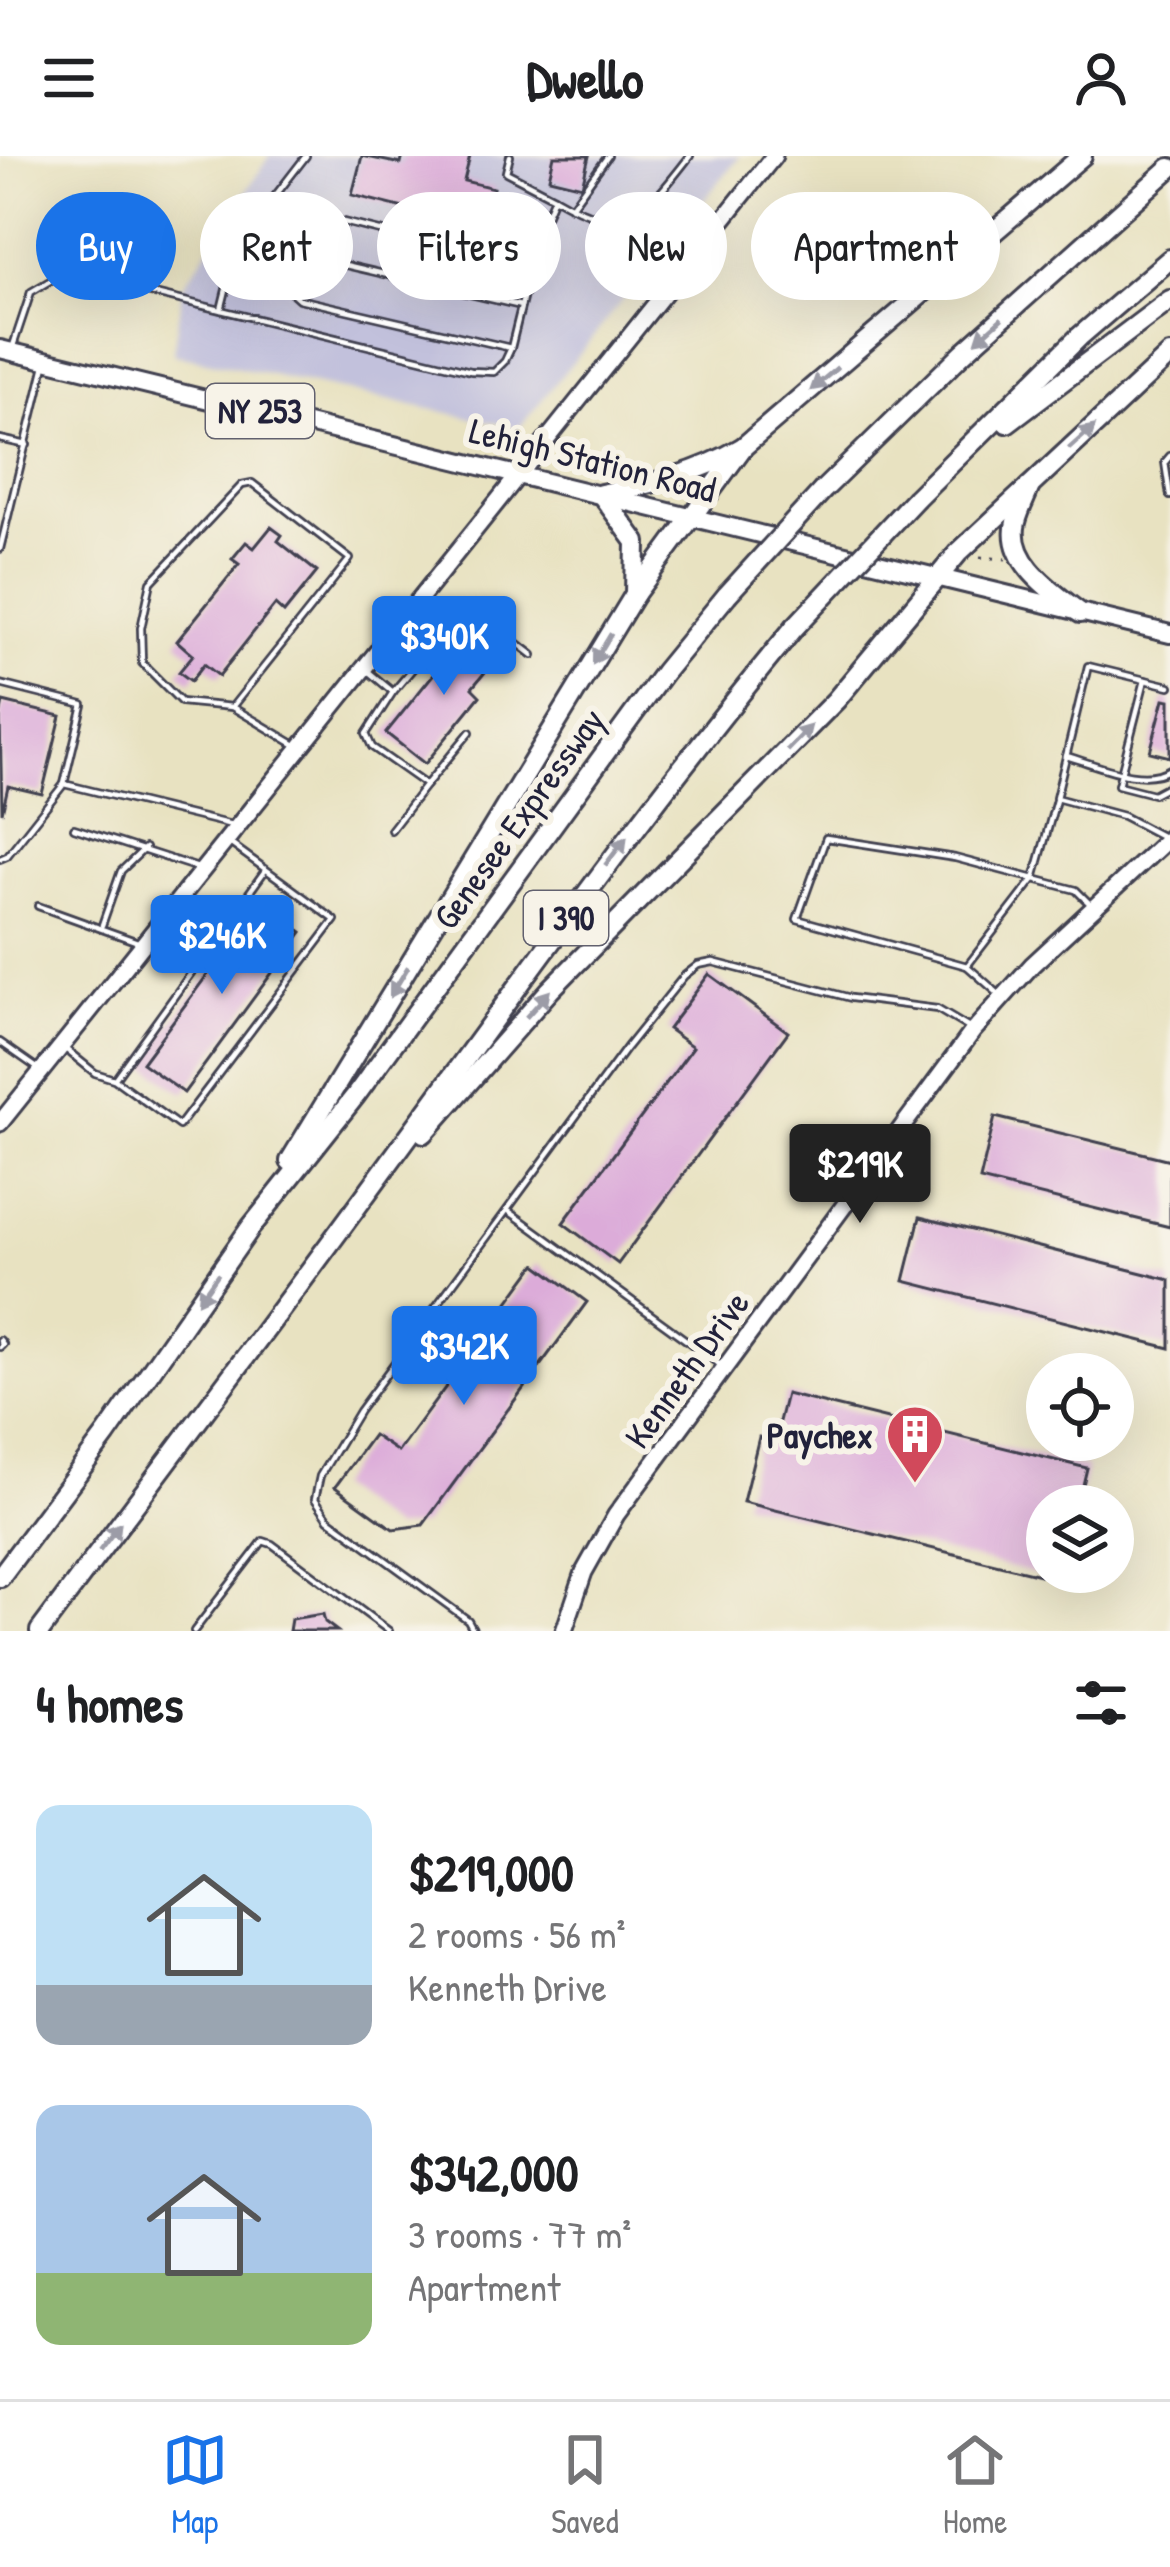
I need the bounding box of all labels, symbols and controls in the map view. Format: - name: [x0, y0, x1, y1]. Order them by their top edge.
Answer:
- text: Dwello: [526, 42, 644, 115]
- icon: menu: [36, 45, 102, 111]
- icon: person: [1068, 45, 1134, 111]
- chip: Buy: [36, 192, 176, 300]
- chip: Rent: [200, 192, 353, 300]
- chip: Filters: [377, 192, 561, 300]
- chip: New: [585, 192, 727, 300]
- chip: Apartment: [751, 192, 1000, 300]
- one-way arrow: [974, 316, 1003, 343]
- one-way arrow: [809, 365, 839, 391]
- road number: NY 253: [206, 384, 314, 438]
- street label: Lehigh Station Road: [465, 405, 721, 513]
- one-way arrow: [1067, 424, 1096, 451]
- pin: $340K: [360, 596, 528, 698]
- text: $340K: [399, 608, 489, 661]
- one-way arrow: [592, 632, 613, 666]
- street label: Genesee Expressway: [421, 697, 615, 939]
- one-way arrow: [785, 724, 813, 753]
- one-way arrow: [603, 835, 628, 867]
- road number: I 390: [524, 891, 608, 945]
- pin: $246K: [138, 895, 306, 997]
- text: $246K: [178, 907, 266, 960]
- one-way arrow: [389, 965, 410, 999]
- one-way arrow: [524, 989, 551, 1018]
- pin: $219K: [776, 1124, 944, 1226]
- text: $219K: [817, 1136, 903, 1189]
- one-way arrow: [197, 1271, 220, 1304]
- street label: Kenneth Drive: [612, 1280, 760, 1458]
- pin: $342K: [380, 1306, 548, 1408]
- text: $342K: [419, 1318, 509, 1371]
- map controls: [1026, 1353, 1134, 1593]
- button: locate: [1026, 1353, 1134, 1461]
- building icon: Paychex: [884, 1403, 946, 1485]
- place label: Paychex: [767, 1410, 873, 1460]
- button: layers: [1026, 1485, 1134, 1593]
- one-way arrow: [97, 1522, 121, 1553]
- text: 4 homes: [36, 1669, 183, 1738]
- icon: filters: [1068, 1670, 1134, 1736]
- text: $219,000: [408, 1838, 574, 1907]
- icon: home: [132, 1853, 276, 1997]
- text: 2 rooms · 56 m²: [408, 1907, 625, 1960]
- text: Kenneth Drive: [408, 1960, 607, 2013]
- text: $342,000: [408, 2138, 579, 2207]
- icon: home: [132, 2153, 276, 2297]
- text: 3 rooms · 77 m²: [408, 2207, 631, 2260]
- text: Apartment: [408, 2260, 561, 2313]
- tab: Map: [162, 2427, 228, 2543]
- tab: Saved: [551, 2427, 619, 2543]
- tab: Home: [942, 2427, 1008, 2543]

